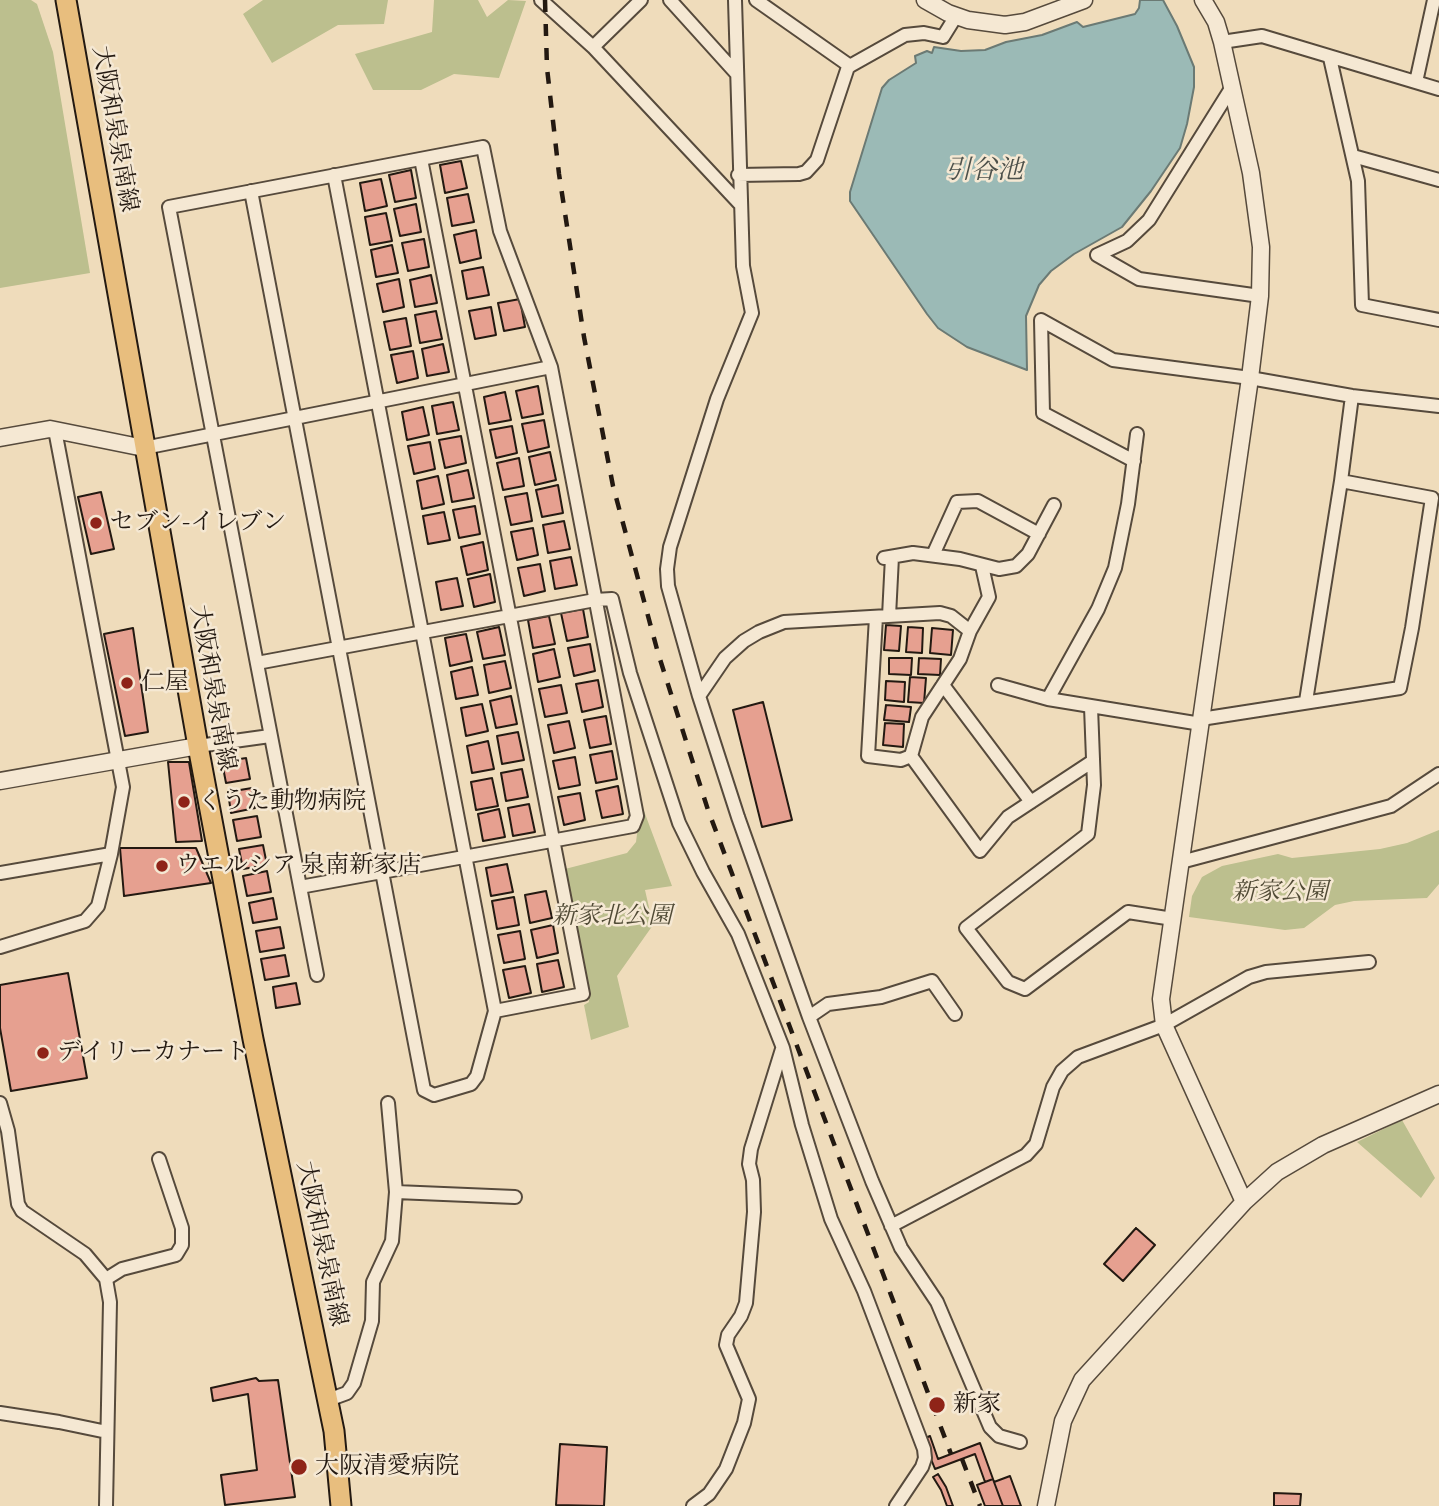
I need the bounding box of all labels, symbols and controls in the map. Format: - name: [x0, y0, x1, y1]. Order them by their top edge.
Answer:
- street label: 大阪和泉泉南線: [85, 44, 143, 214]
- water label: 引谷池: [945, 155, 1023, 187]
- place label: セブン-イレブン: [110, 509, 286, 537]
- marker: セブン-イレブン: [88, 515, 104, 531]
- street label: 大阪和泉泉南線: [183, 603, 241, 773]
- place label: 仁屋: [141, 669, 189, 697]
- marker: 仁屋: [119, 675, 135, 691]
- place label: くうた動物病院: [198, 788, 366, 816]
- marker: くうた動物病院: [176, 794, 192, 810]
- place label: ウエルシア 泉南新家店: [176, 852, 421, 880]
- marker: ウエルシア 泉南新家店: [154, 858, 170, 874]
- park label: 新家公園: [1232, 879, 1328, 907]
- park label: 新家北公園: [552, 903, 672, 931]
- place label: デイリーカナート: [57, 1039, 249, 1067]
- marker: デイリーカナート: [35, 1045, 51, 1061]
- street label: 大阪和泉泉南線: [289, 1159, 353, 1329]
- place label: 新家: [953, 1391, 1001, 1419]
- marker: 新家: [927, 1395, 947, 1415]
- place label: 大阪清愛病院: [315, 1453, 459, 1481]
- marker: 大阪清愛病院: [289, 1457, 309, 1477]

